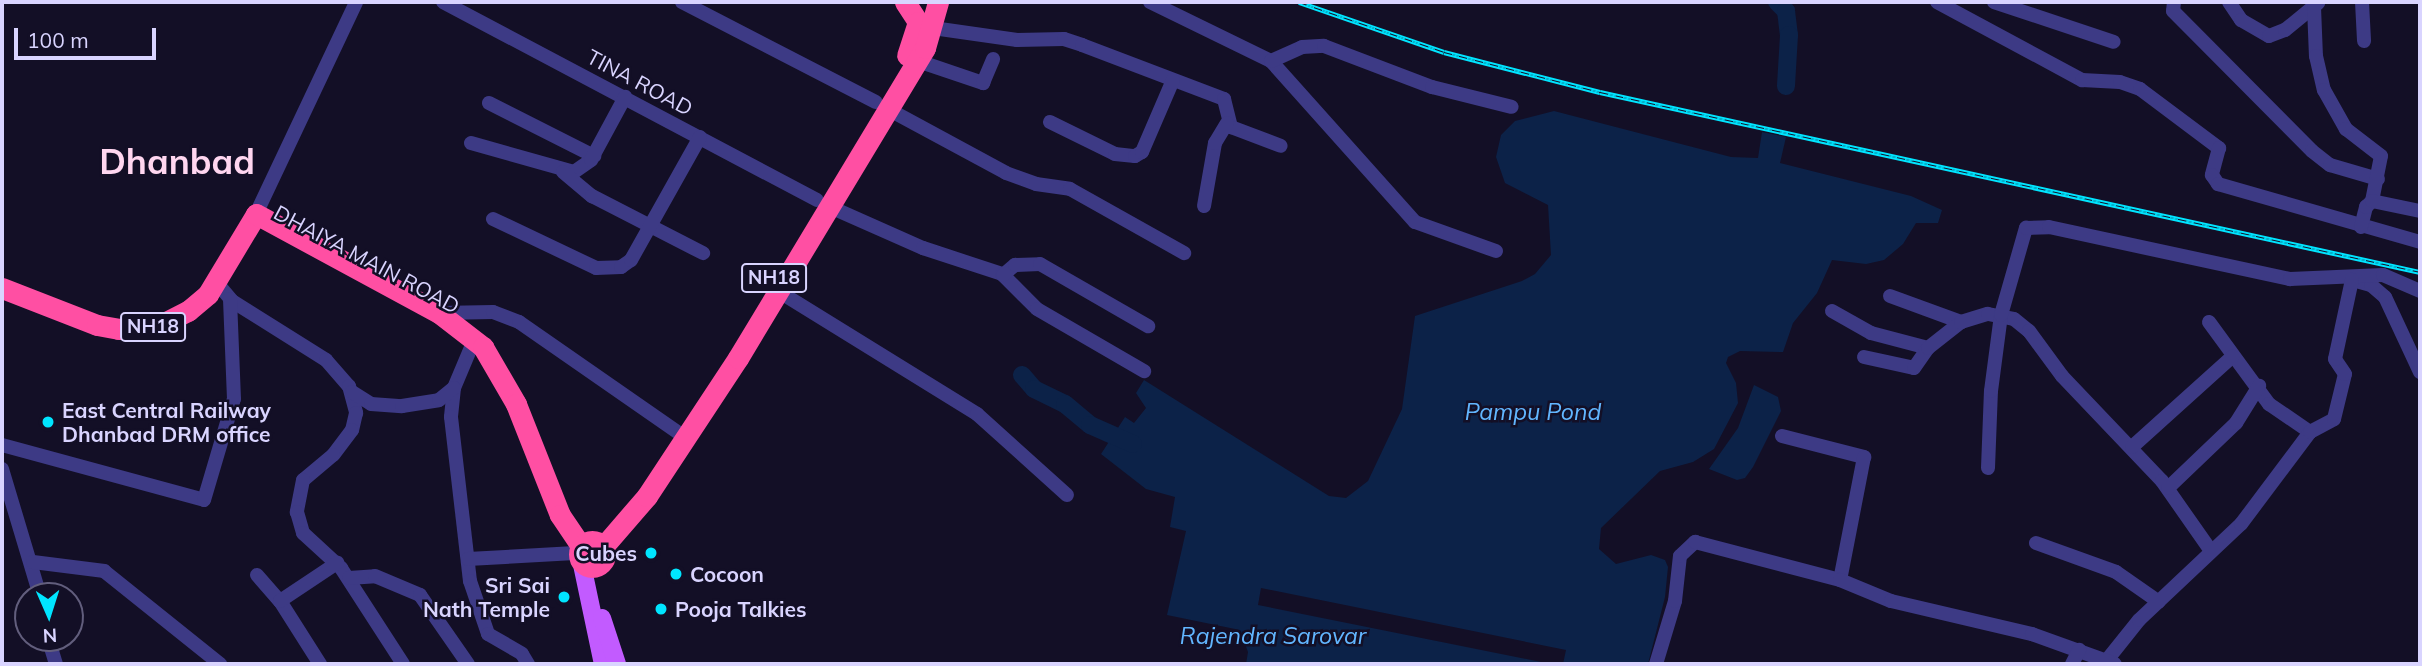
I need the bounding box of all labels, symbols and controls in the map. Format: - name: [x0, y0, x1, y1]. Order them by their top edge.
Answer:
- scale bar: [18, 14, 159, 58]
- text: 100 m: [27, 27, 89, 53]
- street label: TINA ROAD: [583, 44, 697, 120]
- district label: Dhanbad: [99, 140, 255, 182]
- street label: DHAIYA MAIN ROAD: [270, 199, 464, 319]
- road number: NH18: [741, 262, 807, 294]
- road number: NH18: [120, 312, 186, 342]
- place label: East Central Railway Dhanbad DRM office: [62, 397, 271, 447]
- water label: Pampu Pond: [1465, 398, 1601, 426]
- marker: East Central Railway Dhanbad DRM office: [40, 414, 56, 430]
- place label: Cubes: [575, 540, 637, 566]
- marker: Cubes: [643, 545, 659, 561]
- place label: Cocoon: [690, 561, 764, 587]
- marker: Cocoon: [668, 566, 684, 582]
- place label: Sri Sai Nath Temple: [423, 572, 550, 622]
- north arrow: [14, 582, 84, 652]
- marker: Sri Sai Nath Temple: [556, 589, 572, 605]
- place label: Pooja Talkies: [675, 596, 807, 622]
- marker: Pooja Talkies: [653, 601, 669, 617]
- water label: Rajendra Sarovar: [1180, 622, 1366, 650]
- text: N: [42, 624, 58, 648]

